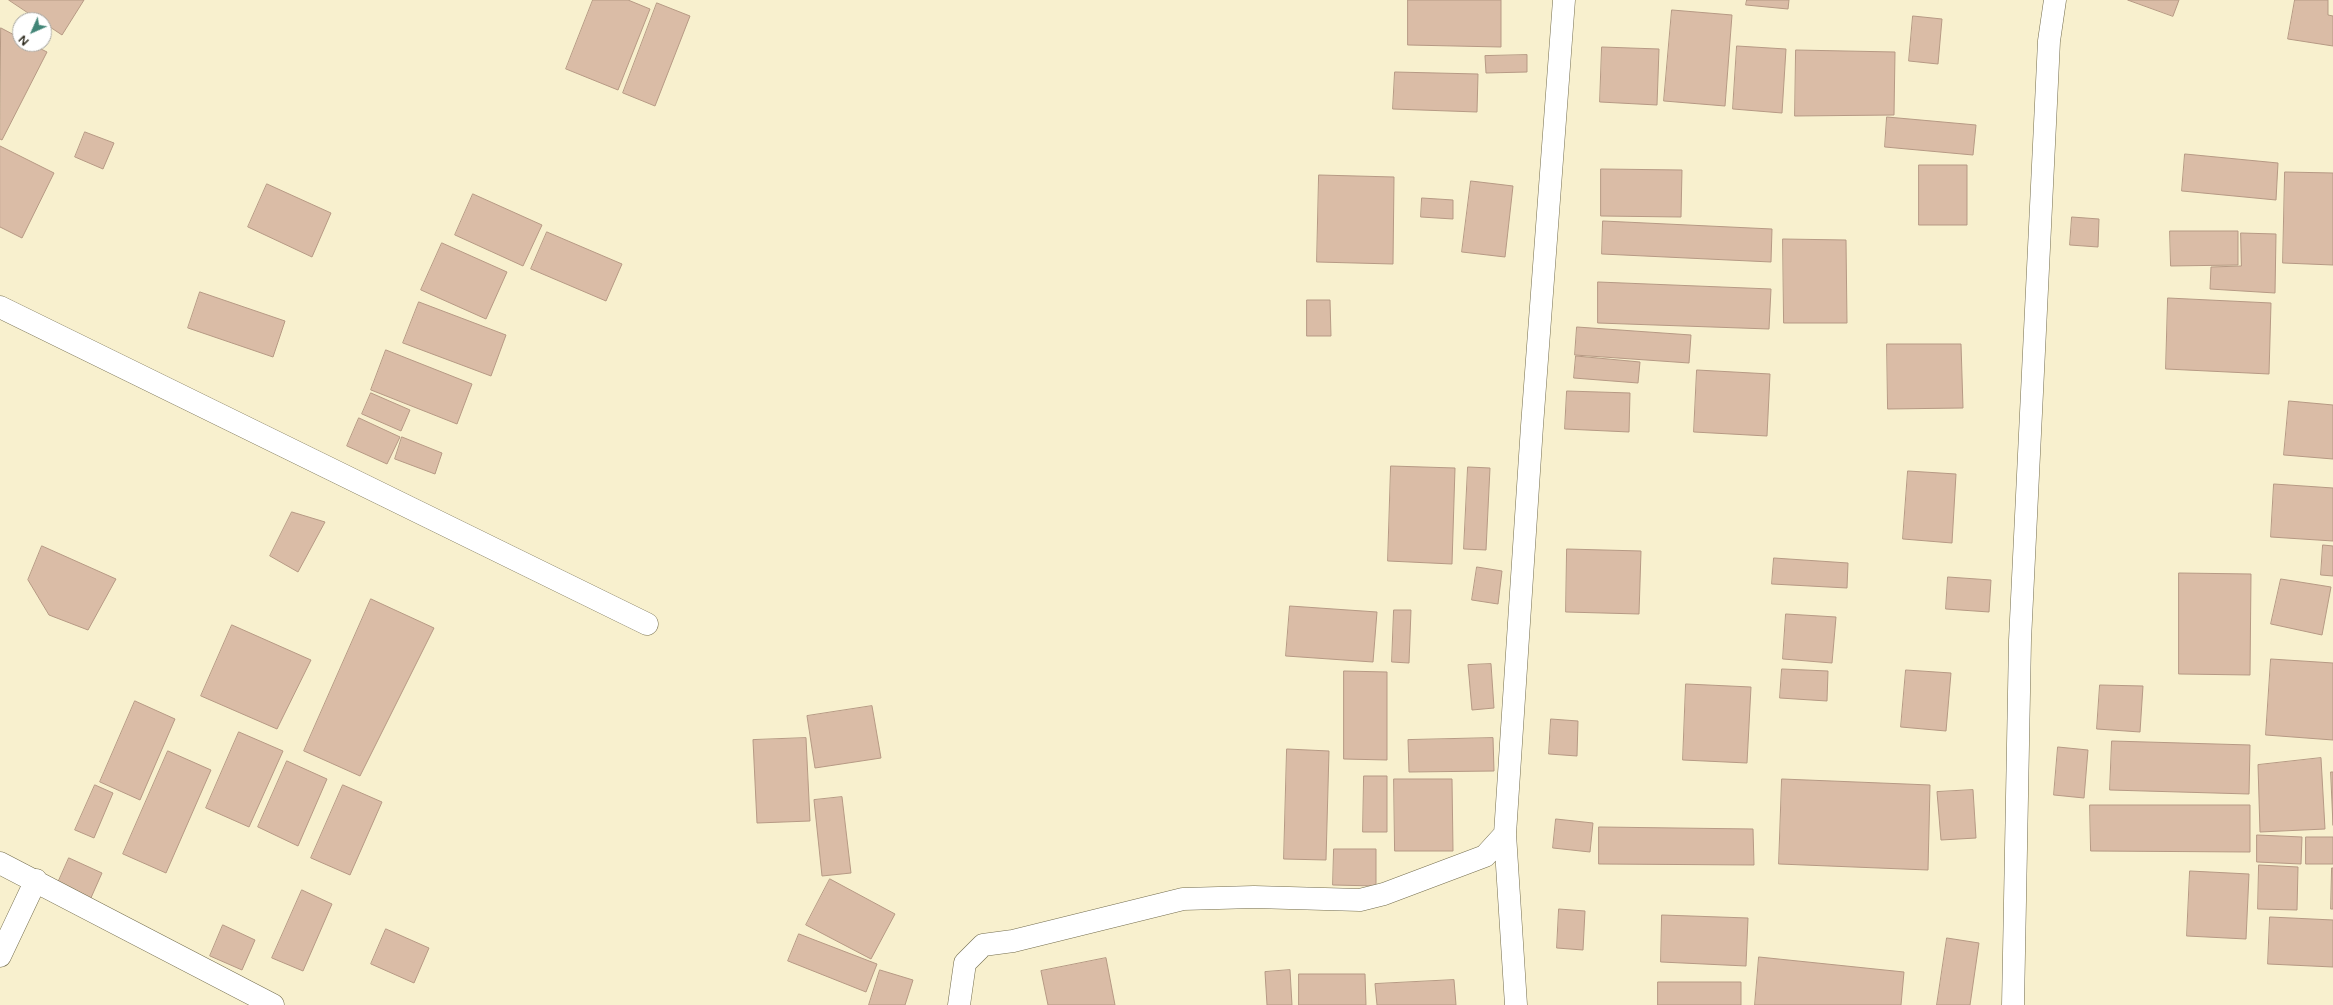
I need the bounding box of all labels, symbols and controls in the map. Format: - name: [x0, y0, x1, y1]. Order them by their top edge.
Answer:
- north arrow: [12, 12, 52, 52]
- text: N: [16, 32, 32, 48]

